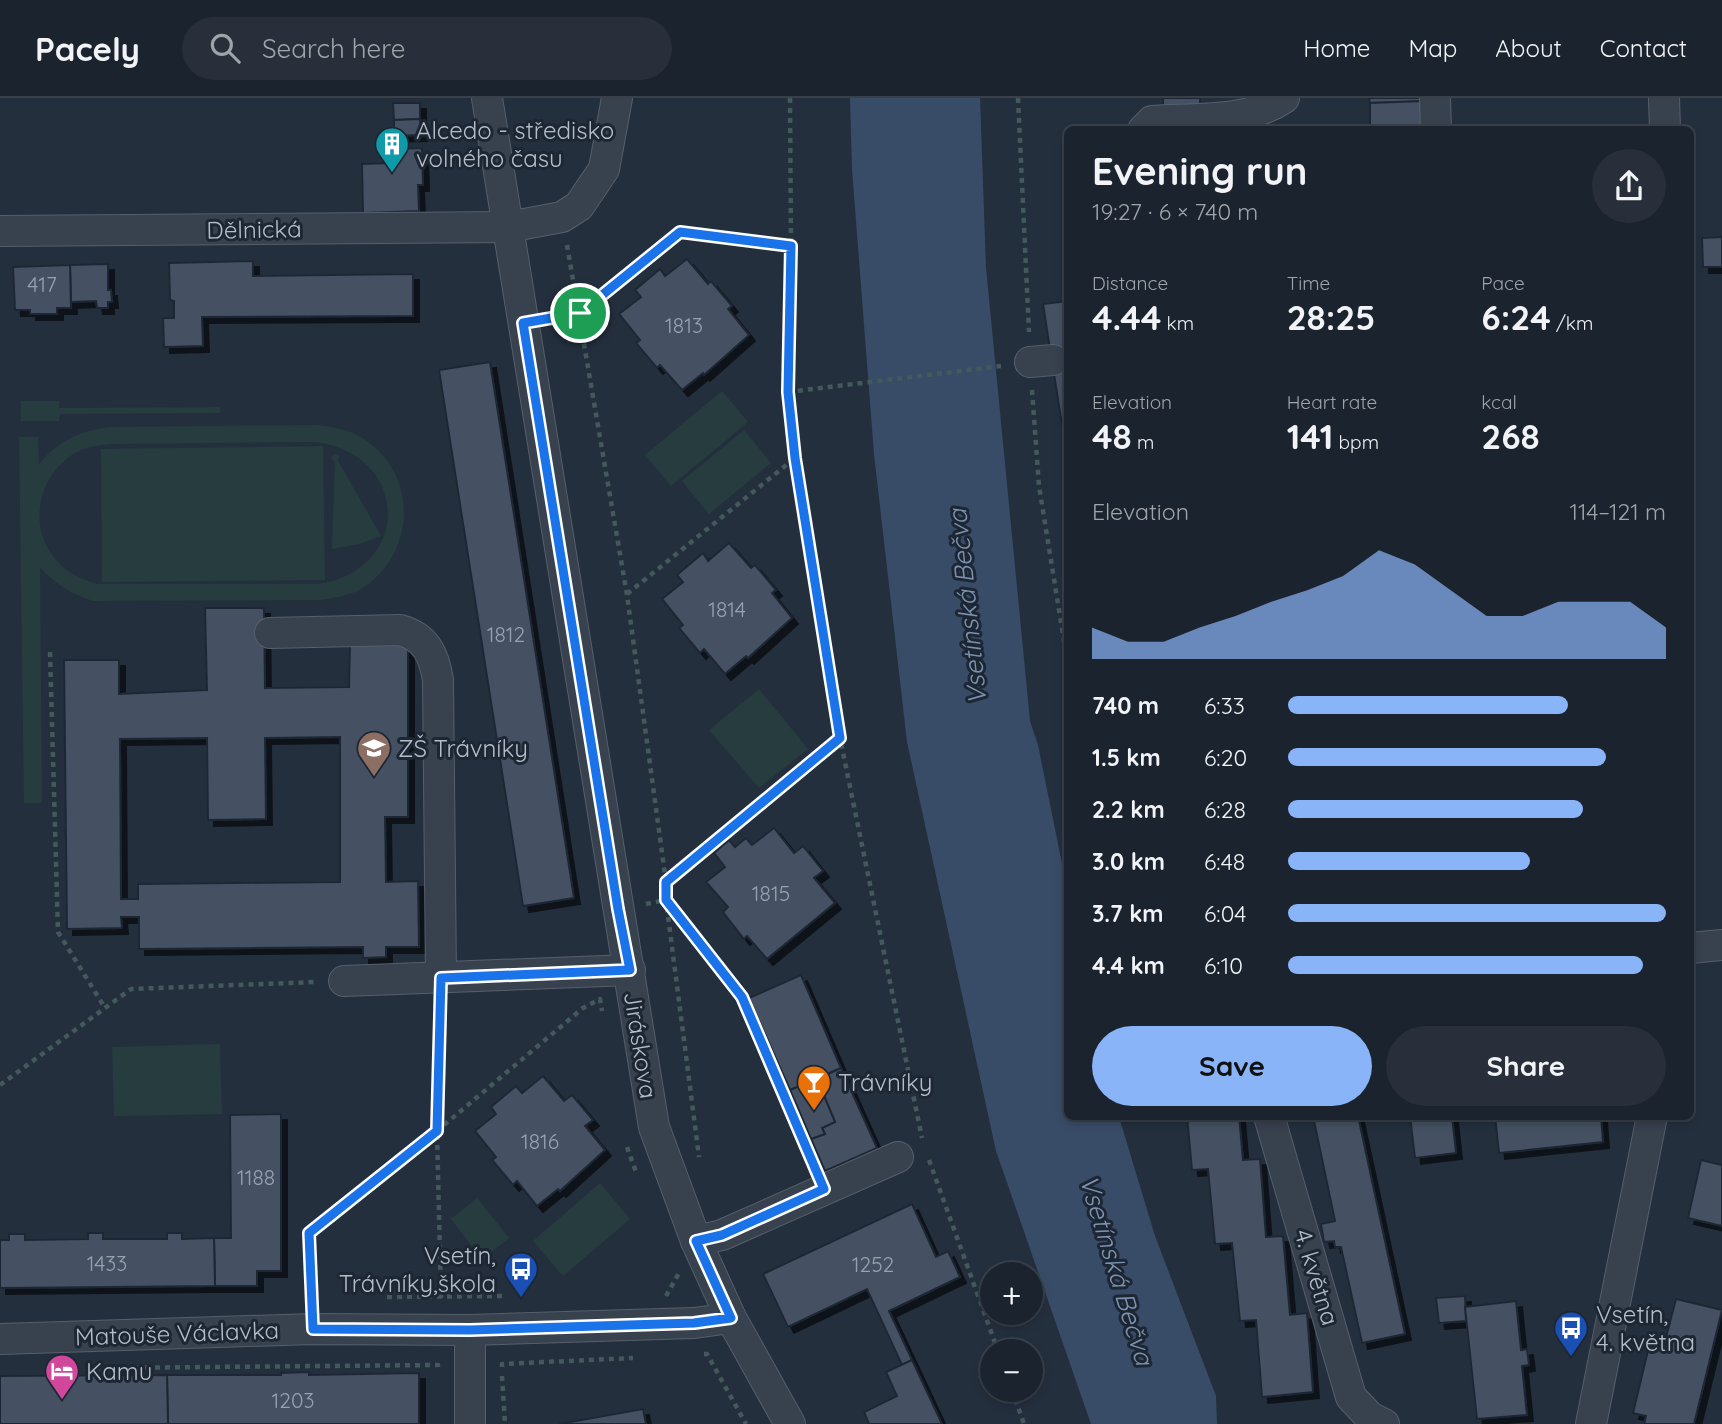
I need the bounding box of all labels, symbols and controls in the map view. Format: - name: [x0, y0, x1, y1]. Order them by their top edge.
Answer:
- search box: [182, 17, 672, 80]
- text: Pacely: [35, 28, 140, 69]
- icon: search: [206, 29, 244, 67]
- text: Search here: [262, 32, 405, 65]
- text: Home: [1303, 33, 1370, 63]
- text: Map: [1408, 33, 1457, 63]
- text: About: [1495, 33, 1562, 63]
- text: Contact: [1600, 33, 1687, 63]
- place label: Alcedo - středisko volného času: [416, 115, 614, 173]
- building icon: Alcedo - středisko volného času: [373, 125, 411, 174]
- text: Evening run: [1092, 147, 1307, 195]
- button: share: [1592, 149, 1666, 223]
- text: 19:27 · 6 × 740 m: [1092, 197, 1258, 226]
- street label: Dělnická: [206, 213, 302, 245]
- house number: 417: [27, 271, 57, 297]
- text: Distance: [1092, 271, 1168, 295]
- text: Time: [1287, 271, 1330, 295]
- text: Pace: [1481, 271, 1525, 295]
- pin: [550, 283, 610, 343]
- icon: arrive: [561, 294, 599, 332]
- text: 4.44: [1092, 295, 1161, 339]
- text: 28:25: [1287, 295, 1375, 339]
- text: 6:24: [1481, 295, 1551, 339]
- text: km: [1161, 311, 1194, 335]
- text: /km: [1551, 311, 1593, 335]
- house number: 1813: [665, 312, 703, 338]
- text: Elevation: [1092, 390, 1172, 414]
- text: Heart rate: [1287, 390, 1377, 414]
- text: kcal: [1481, 390, 1517, 414]
- text: 48: [1092, 414, 1132, 458]
- text: 141: [1287, 414, 1333, 458]
- text: 268: [1481, 414, 1540, 458]
- text: m: [1132, 430, 1154, 454]
- text: bpm: [1333, 430, 1379, 454]
- text: Elevation: [1092, 497, 1189, 526]
- text: 114–121 m: [1570, 497, 1666, 526]
- water label: Vsetínská Bečva: [940, 506, 994, 706]
- house number: 1814: [708, 596, 746, 622]
- house number: 1812: [487, 621, 525, 647]
- text: 740 m: [1092, 691, 1159, 720]
- text: 6:33: [1204, 691, 1245, 720]
- school or university icon: ZŠ Trávníky: [355, 729, 393, 778]
- place label: ZŠ Trávníky: [398, 733, 528, 763]
- text: 1.5 km: [1092, 743, 1161, 772]
- text: 6:20: [1204, 743, 1247, 772]
- text: 2.2 km: [1092, 795, 1165, 824]
- text: 6:28: [1204, 795, 1246, 824]
- text: 3.0 km: [1092, 847, 1165, 876]
- text: 6:48: [1204, 847, 1245, 876]
- house number: 1815: [752, 880, 790, 906]
- text: 3.7 km: [1092, 899, 1163, 928]
- text: 6:04: [1204, 899, 1246, 928]
- text: 4.4 km: [1092, 951, 1165, 980]
- text: 6:10: [1204, 951, 1243, 980]
- street label: Jiráskova: [618, 990, 664, 1100]
- button: Save: [1092, 1026, 1372, 1106]
- button: Share: [1386, 1026, 1666, 1106]
- bar icon: Trávníky: [795, 1063, 833, 1112]
- place label: Trávníky: [838, 1067, 932, 1097]
- house number: 1816: [521, 1128, 559, 1154]
- house number: 1188: [237, 1164, 275, 1190]
- water label: Vsetínská Bečva: [1072, 1171, 1162, 1370]
- street label: 4. května: [1288, 1225, 1346, 1329]
- place label: Vsetín, Trávníky,škola: [339, 1240, 496, 1298]
- house number: 1433: [87, 1250, 127, 1276]
- bus stop icon: Vsetín, Trávníky,škola: [502, 1250, 540, 1299]
- house number: 1252: [852, 1251, 894, 1277]
- map controls: [980, 1262, 1043, 1402]
- button: +: [980, 1262, 1043, 1325]
- place label: Vsetín, 4. května: [1596, 1299, 1695, 1357]
- bus stop icon: Vsetín, 4. května: [1552, 1309, 1590, 1358]
- street label: Matouše Václavka: [74, 1314, 280, 1352]
- button: −: [980, 1339, 1043, 1402]
- hotel icon: Kamu: [43, 1352, 81, 1401]
- place label: Kamu: [86, 1356, 152, 1386]
- house number: 1203: [272, 1387, 314, 1413]

